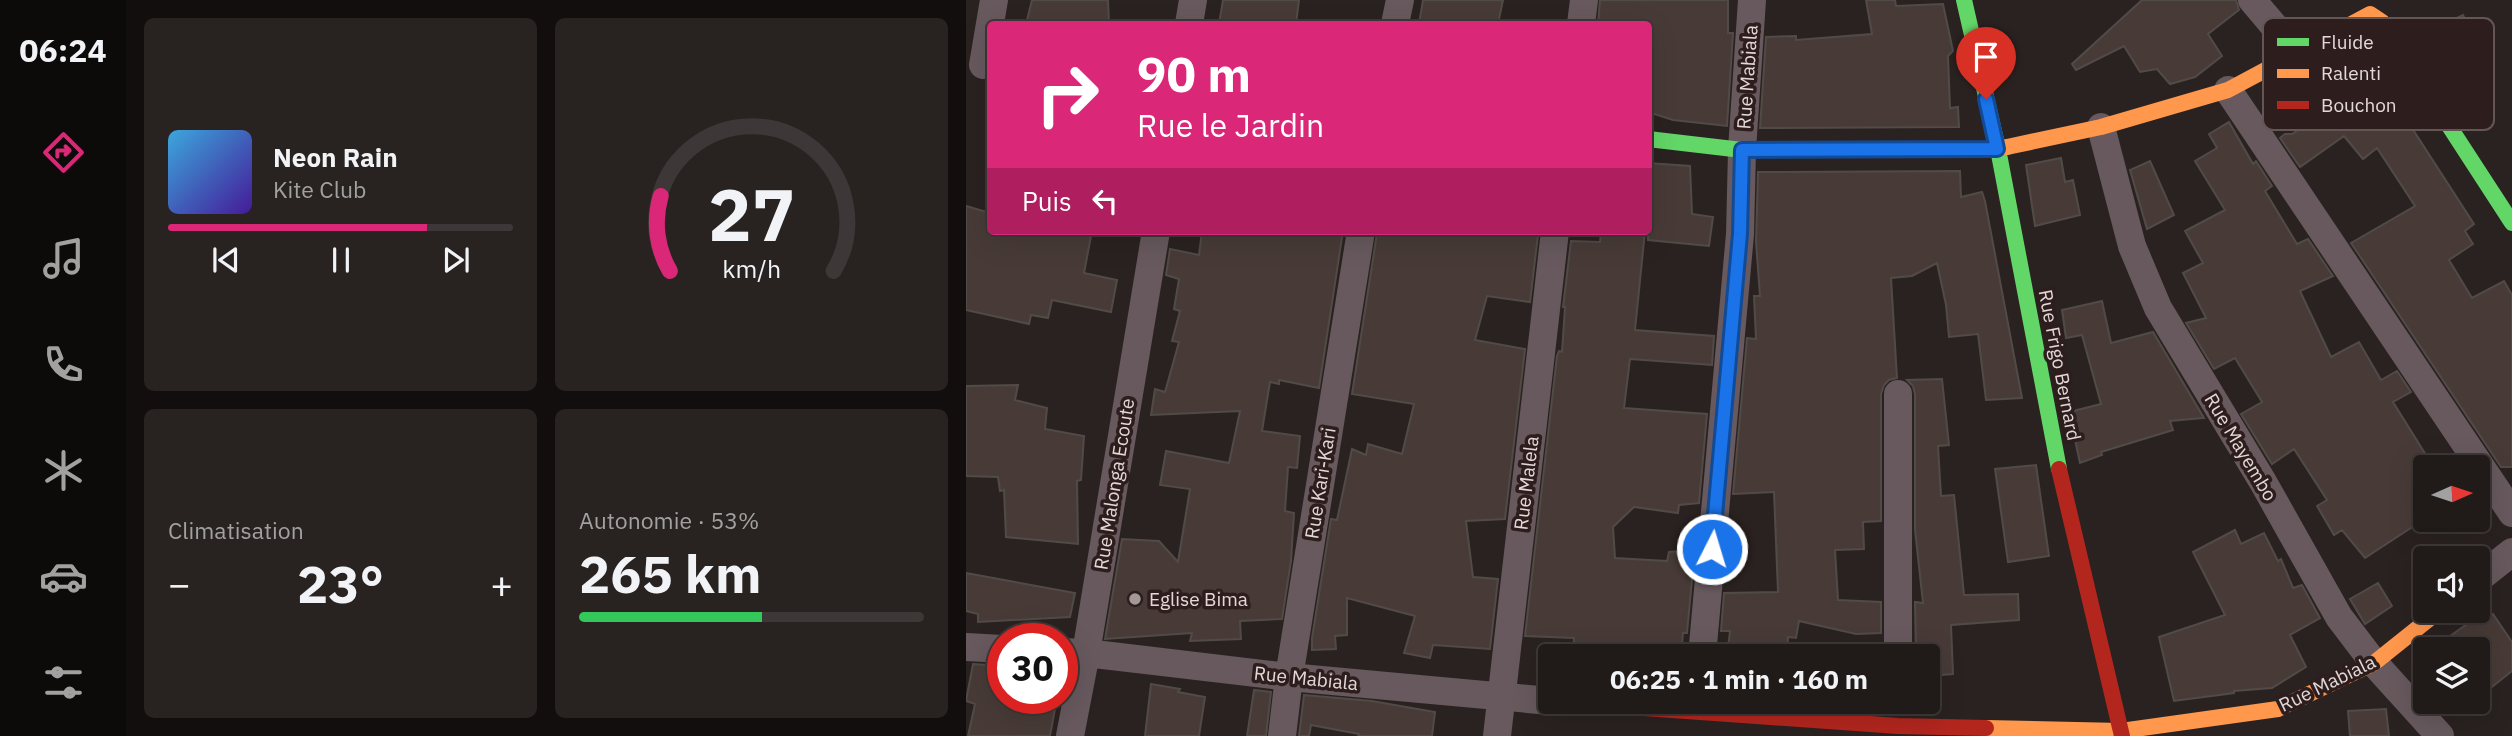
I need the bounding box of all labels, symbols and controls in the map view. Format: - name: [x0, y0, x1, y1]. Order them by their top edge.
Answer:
- legend: [2263, 18, 2494, 130]
- street label: Rue Mabiala: [1731, 24, 1763, 130]
- pin: [1956, 27, 2016, 99]
- text: 06:24: [19, 29, 107, 71]
- text: Fluide: [2321, 30, 2374, 54]
- icon: arrive: [1967, 38, 2005, 76]
- text: 90 m: [1137, 42, 1251, 105]
- icon: right: [1022, 49, 1113, 140]
- text: Ralenti: [2321, 61, 2381, 85]
- text: Bouchon: [2321, 93, 2397, 117]
- text: Rue le Jardin: [1137, 104, 1324, 146]
- icon: directions: [39, 128, 88, 177]
- text: Neon Rain: [273, 140, 398, 174]
- text: 27: [708, 166, 795, 261]
- text: Kite Club: [273, 174, 366, 204]
- icon: left: [1086, 182, 1124, 220]
- text: Puis: [1022, 184, 1072, 218]
- icon: music: [39, 234, 88, 283]
- icon: previous: [207, 241, 245, 279]
- icon: pause: [322, 241, 360, 279]
- icon: next: [437, 241, 475, 279]
- text: km/h: [722, 252, 781, 285]
- street label: Rue Frigo Bernard: [2034, 287, 2086, 443]
- icon: phone: [39, 340, 88, 389]
- street label: Rue Mayembo: [2199, 389, 2283, 505]
- street label: Rue Malonga Ecoute: [1089, 396, 1139, 572]
- street label: Rue Kari-Kari: [1299, 425, 1341, 541]
- street label: Rue Malela: [1508, 435, 1544, 531]
- icon: climate: [39, 446, 88, 495]
- north arrow: [2413, 455, 2490, 532]
- map controls: [2413, 455, 2490, 714]
- text: Autonomie · 53%: [579, 505, 759, 535]
- position arrow: [1675, 512, 1749, 586]
- text: Climatisation: [168, 515, 304, 545]
- text: 265 km: [579, 540, 761, 607]
- button: sound: [2413, 546, 2490, 623]
- text: 23°: [297, 550, 384, 617]
- icon: car: [39, 552, 88, 601]
- text: −: [168, 559, 191, 608]
- text: +: [490, 559, 513, 608]
- place label: Eglise Bima: [1149, 587, 1248, 611]
- marker: Eglise Bima: [1127, 591, 1143, 607]
- speed limit sign: 30: [987, 623, 1078, 714]
- button: layers: [2413, 637, 2490, 714]
- street label: Rue Mabiala: [2275, 649, 2379, 717]
- icon: filters: [39, 658, 88, 707]
- street label: Rue Mabiala: [1253, 661, 1359, 695]
- text: 06:25 · 1 min · 160 m: [1610, 662, 1868, 696]

